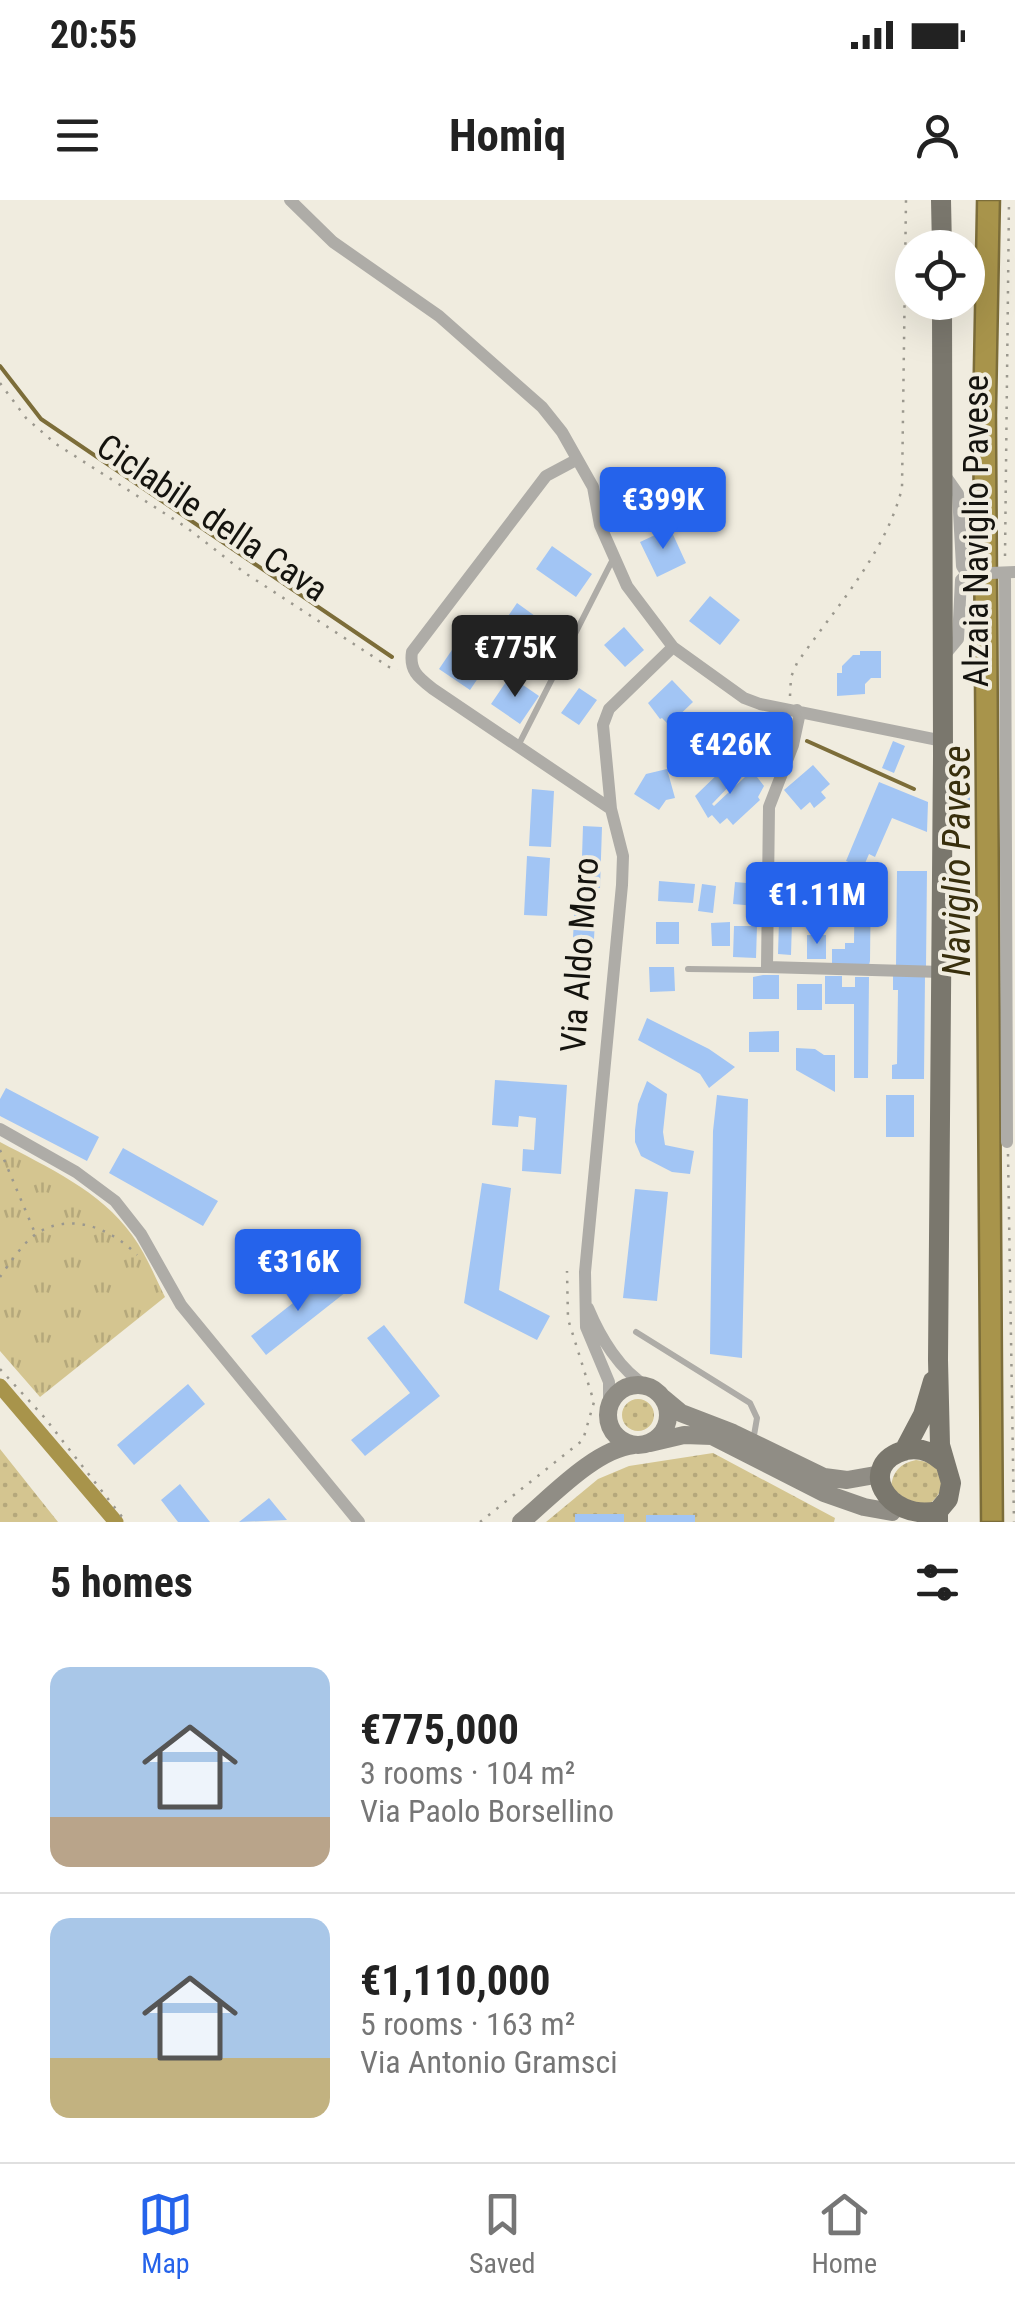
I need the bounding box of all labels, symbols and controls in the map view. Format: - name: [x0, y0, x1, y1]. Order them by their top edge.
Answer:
- text: 20:55: [50, 13, 137, 57]
- icon: menu: [50, 108, 105, 163]
- icon: person: [910, 108, 965, 163]
- text: Homiq: [449, 109, 566, 162]
- map controls: [895, 230, 985, 320]
- button: locate: [895, 230, 985, 320]
- street label: Alzaia Naviglio Pavese: [956, 375, 997, 687]
- street label: Ciclabile della Cava: [89, 426, 335, 610]
- pin: €399K: [593, 467, 733, 552]
- text: €399K: [622, 480, 704, 518]
- pin: €775K: [445, 615, 585, 700]
- text: €775K: [474, 628, 556, 666]
- pin: €426K: [660, 712, 800, 797]
- text: €426K: [689, 725, 771, 763]
- water label: Naviglio Pavese: [935, 745, 979, 977]
- street label: Via Aldo Moro: [553, 856, 607, 1054]
- pin: €1.11M: [736, 862, 898, 947]
- text: €1.11M: [768, 875, 866, 913]
- pin: €316K: [228, 1229, 368, 1314]
- text: €316K: [257, 1242, 339, 1280]
- icon: filters: [910, 1555, 965, 1610]
- text: 5 homes: [50, 1558, 193, 1607]
- text: €775,000: [360, 1705, 519, 1754]
- icon: home: [130, 1707, 250, 1827]
- text: 3 rooms · 104 m²: [360, 1754, 575, 1792]
- text: Via Paolo Borsellino: [360, 1792, 614, 1830]
- text: €1,110,000: [360, 1956, 550, 2005]
- icon: home: [130, 1958, 250, 2078]
- text: 5 rooms · 163 m²: [360, 2005, 575, 2043]
- text: Via Antonio Gramsci: [360, 2043, 618, 2081]
- tab: Map: [138, 2187, 193, 2280]
- tab: Saved: [469, 2187, 535, 2280]
- tab: Home: [811, 2187, 877, 2280]

